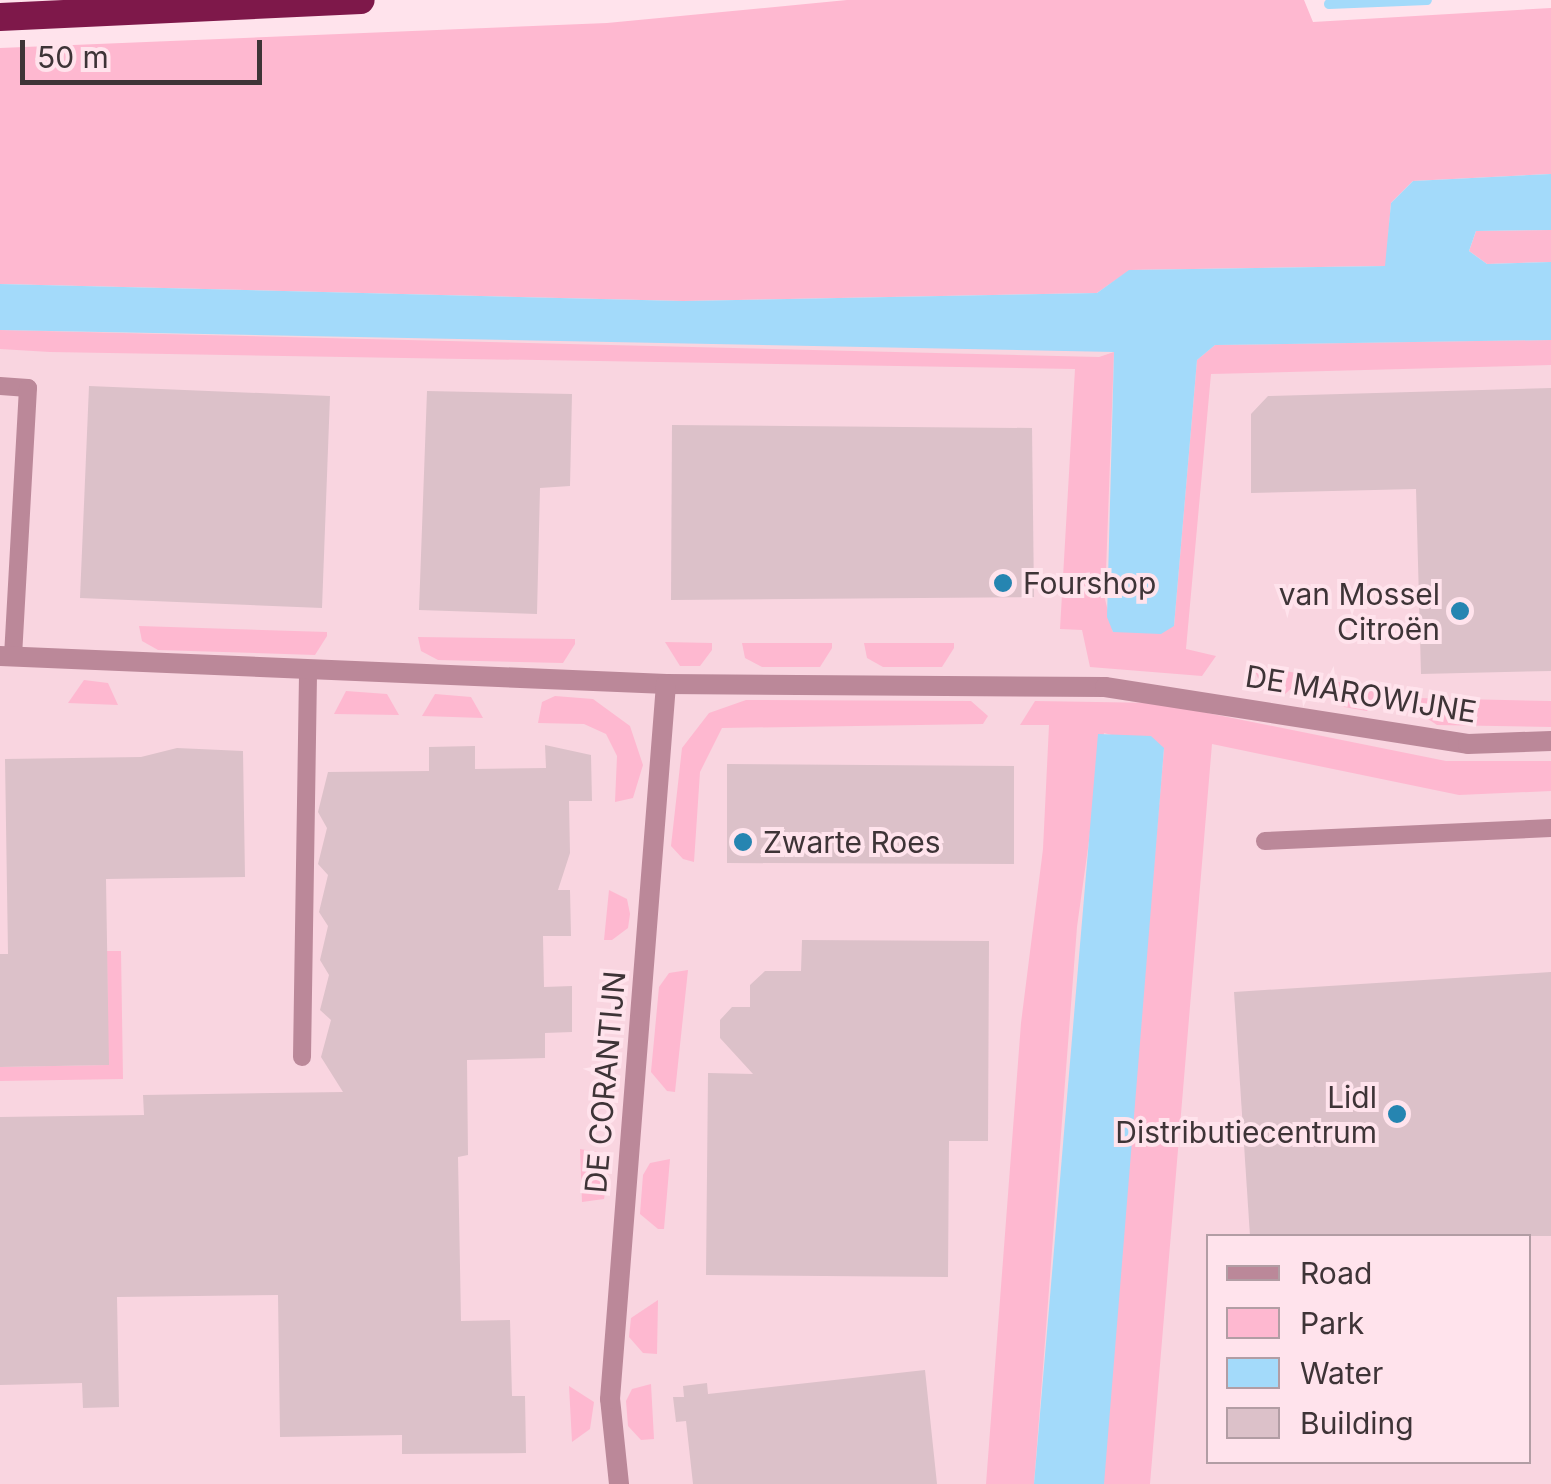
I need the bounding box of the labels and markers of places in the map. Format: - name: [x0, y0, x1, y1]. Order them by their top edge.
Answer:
- place label: Fourshop: [1023, 565, 1156, 601]
- marker: Fourshop: [992, 572, 1014, 594]
- place label: van Mossel Citroën: [1279, 576, 1440, 646]
- marker: van Mossel Citroën: [1449, 600, 1471, 622]
- place label: Zwarte Roes: [763, 824, 941, 860]
- marker: Zwarte Roes: [732, 831, 754, 853]
- place label: Lidl Distributiecentrum: [1115, 1079, 1377, 1150]
- marker: Lidl Distributiecentrum: [1386, 1103, 1408, 1125]

